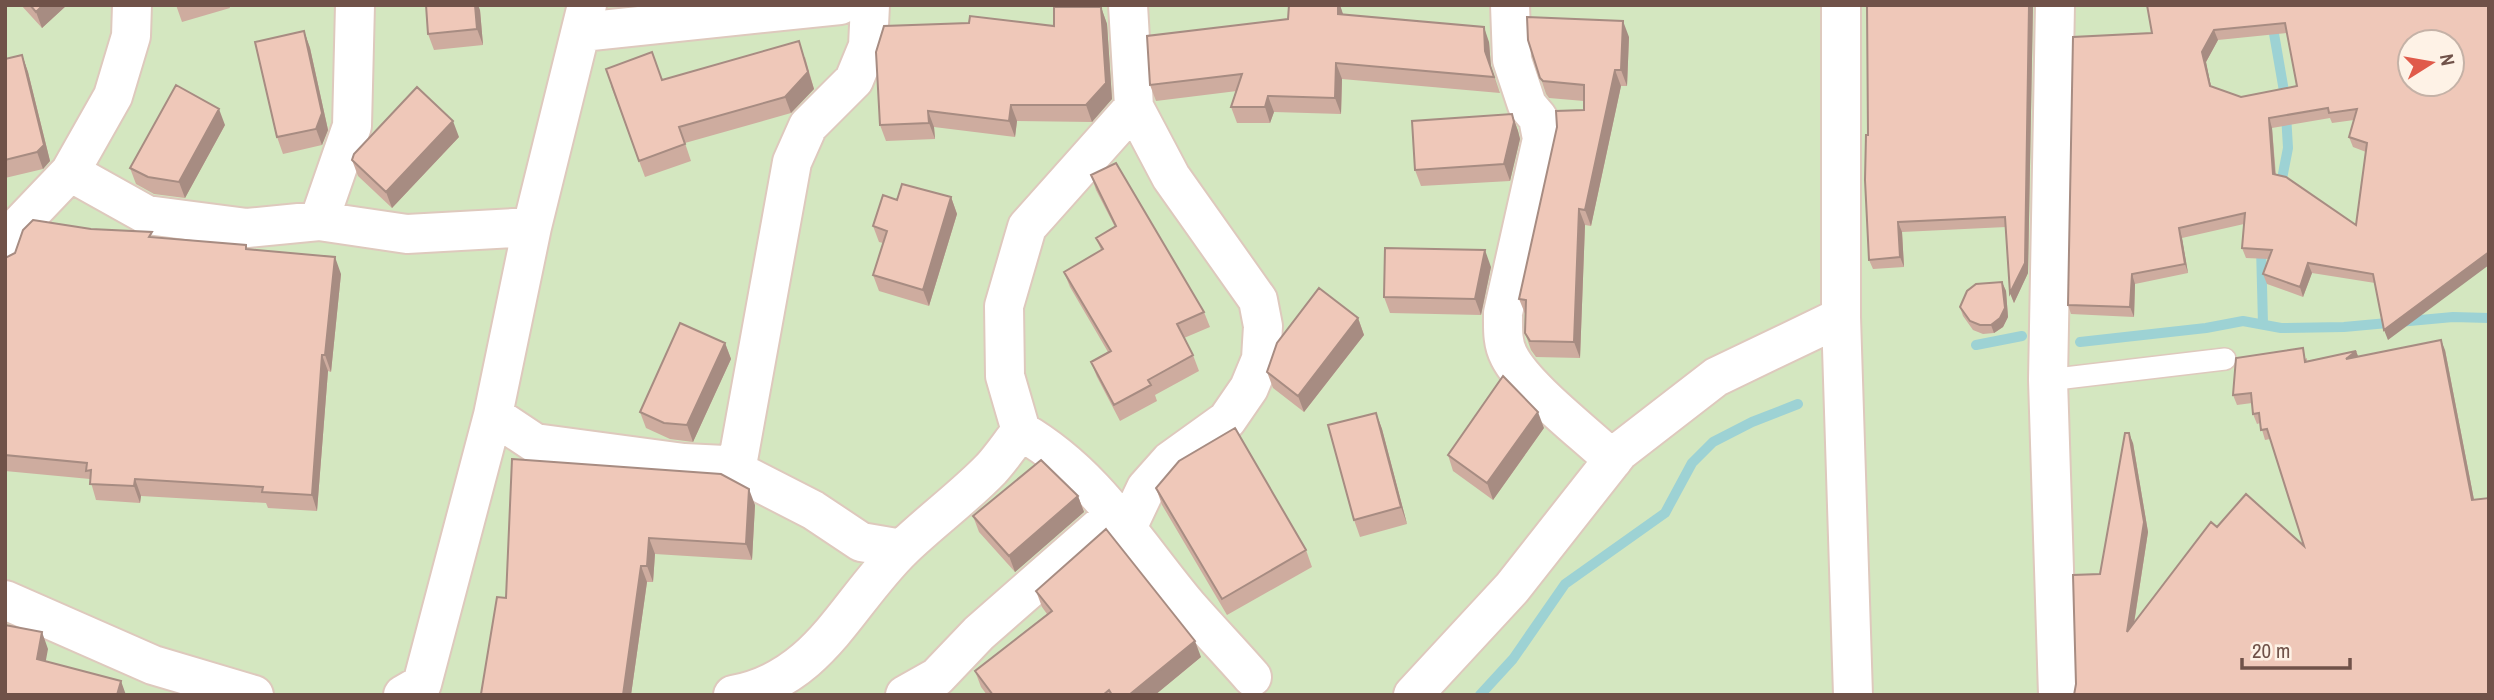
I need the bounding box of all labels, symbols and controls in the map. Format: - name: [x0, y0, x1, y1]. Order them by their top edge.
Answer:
- north arrow: [2396, 28, 2466, 98]
- text: N: [2434, 52, 2462, 68]
- scale bar: [2242, 626, 2350, 670]
- text: 20 m: [2252, 636, 2290, 665]

